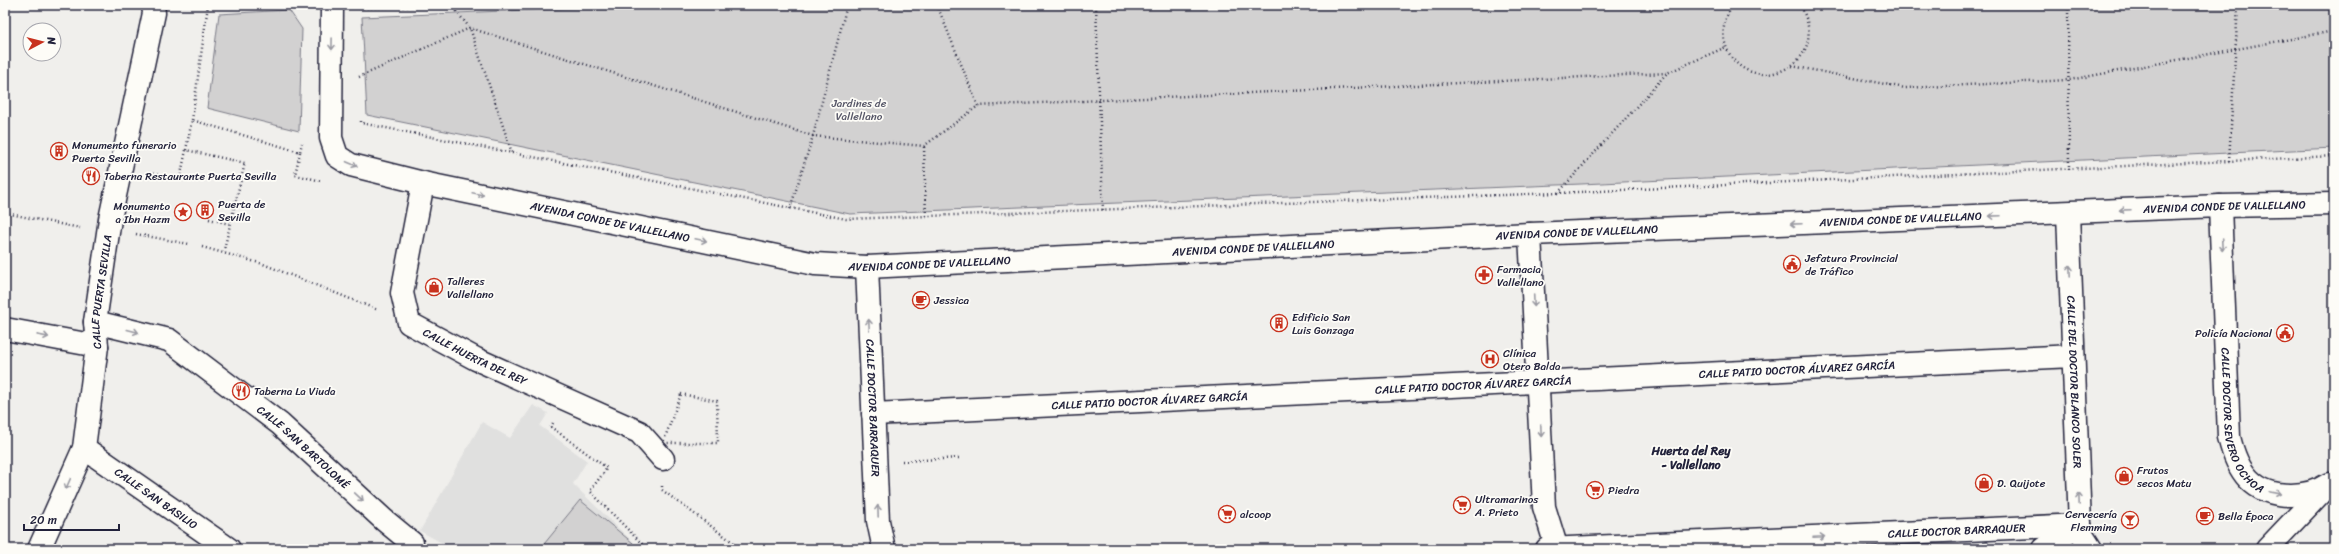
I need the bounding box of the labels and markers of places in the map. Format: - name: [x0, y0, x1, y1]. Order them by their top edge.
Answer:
- place label: Monumento funerario Puerta Sevilla: [72, 136, 177, 168]
- building icon: Monumento funerario Puerta Sevilla: [49, 141, 69, 161]
- restaurant icon: Taberna Restaurante Puerta Sevilla: [81, 166, 101, 186]
- place label: Taberna Restaurante Puerta Sevilla: [104, 167, 277, 186]
- place label: Puerta de Sevilla: [218, 195, 266, 227]
- place label: Monumento a Ibn Hazm: [113, 197, 171, 229]
- building icon: Puerta de Sevilla: [195, 200, 215, 220]
- place icon: Monumento a Ibn Hazm: [173, 202, 193, 222]
- place label: Jefatura Provincial de Tráfico: [1804, 249, 1899, 281]
- public building icon: Jefatura Provincial de Tráfico: [1782, 254, 1802, 274]
- place label: Farmacia Vallellano: [1497, 260, 1544, 292]
- pharmacy icon: Farmacia Vallellano: [1474, 265, 1494, 285]
- place label: Talleres Vallellano: [447, 272, 494, 304]
- shop icon: Talleres Vallellano: [424, 277, 444, 297]
- cafe icon: Jessica: [911, 290, 931, 310]
- place label: Jessica: [933, 291, 969, 310]
- place label: Edificio San Luis Gonzaga: [1292, 308, 1354, 340]
- building icon: Edificio San Luis Gonzaga: [1269, 313, 1289, 333]
- public building icon: Policía Nacional: [2275, 323, 2295, 343]
- place label: Policía Nacional: [2195, 324, 2273, 343]
- place label: Clínica Otero Balda: [1503, 344, 1561, 376]
- hospital icon: Clínica Otero Balda: [1480, 349, 1500, 369]
- restaurant icon: Taberna La Viuda: [231, 381, 251, 401]
- place label: Taberna La Viuda: [254, 382, 336, 401]
- place label: Frutos secos Matu: [2136, 461, 2191, 493]
- shop icon: Frutos secos Matu: [2114, 466, 2134, 486]
- shop icon: D. Quijote: [1974, 473, 1994, 493]
- place label: D. Quijote: [1997, 474, 2046, 493]
- supermarket icon: Piedra: [1585, 480, 1605, 500]
- place label: Piedra: [1608, 481, 1640, 500]
- place label: Ultramarinos A. Prieto: [1474, 490, 1539, 522]
- supermarket icon: Ultramarinos A. Prieto: [1452, 495, 1472, 515]
- supermarket icon: alcoop: [1217, 504, 1237, 524]
- place label: alcoop: [1240, 505, 1271, 524]
- place label: Cervecería Flemming: [2065, 505, 2117, 537]
- cafe icon: Bella Época: [2195, 506, 2215, 526]
- place label: Bella Época: [2218, 507, 2274, 526]
- bar icon: Cervecería Flemming: [2120, 510, 2140, 530]

